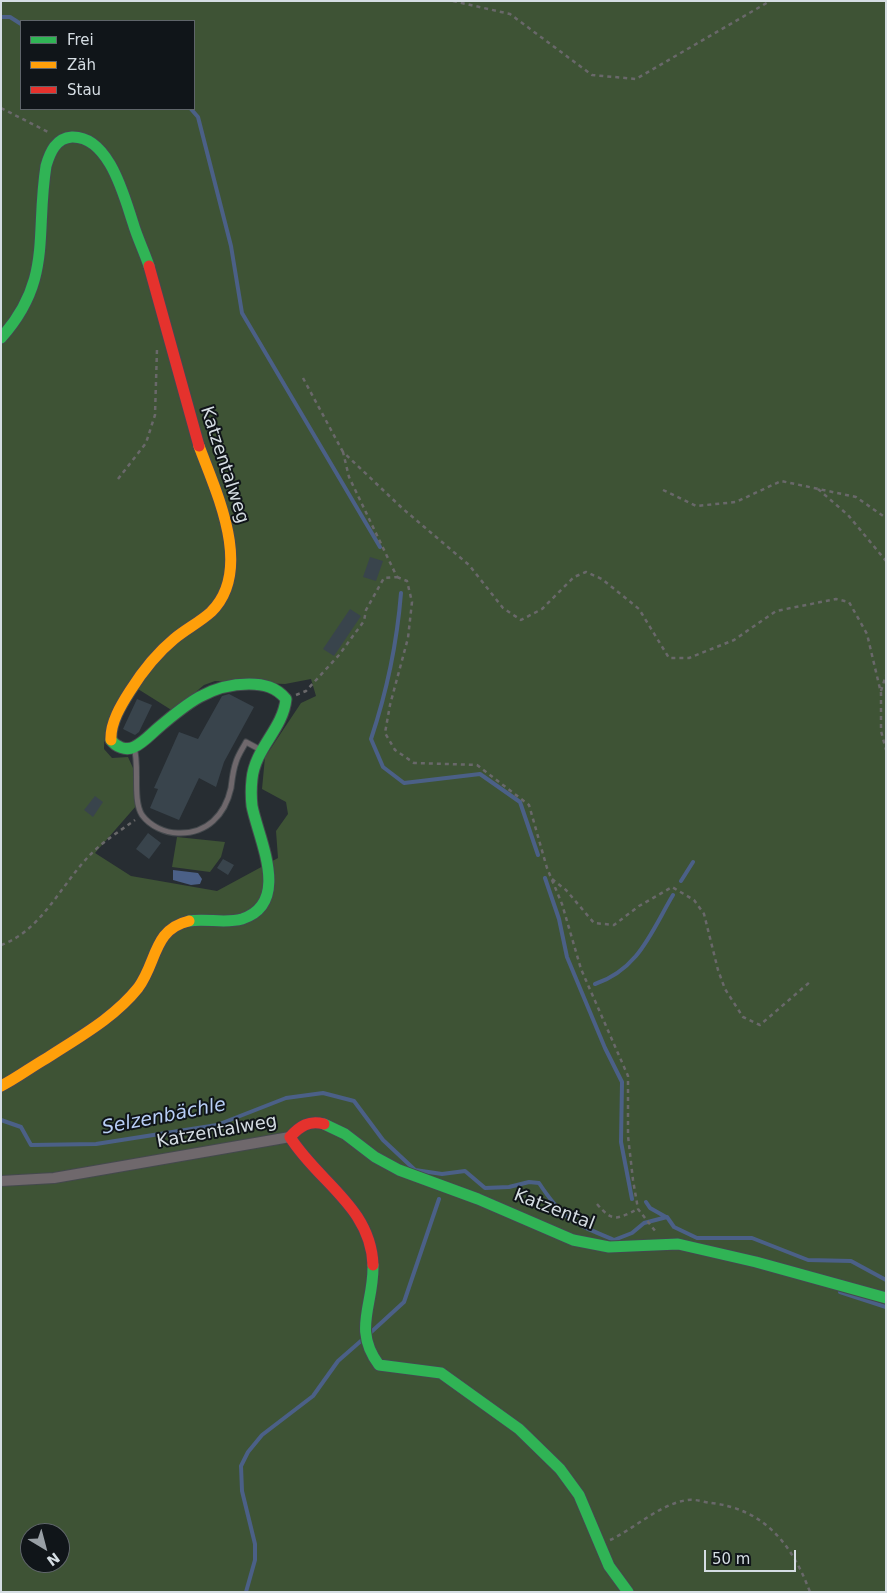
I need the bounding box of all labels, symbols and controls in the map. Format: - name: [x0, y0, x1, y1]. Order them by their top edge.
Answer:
- legend: [20, 20, 195, 110]
- text: Frei: [67, 31, 94, 49]
- text: Zäh: [67, 56, 96, 74]
- text: Stau: [67, 81, 101, 99]
- street label: Katzentalweg: [195, 404, 253, 526]
- water label: Selzenbächle: [100, 1094, 228, 1140]
- street label: Katzentalweg: [155, 1111, 279, 1153]
- street label: Katzental: [511, 1185, 597, 1235]
- north arrow: [20, 1523, 70, 1573]
- scale bar: [707, 1540, 800, 1572]
- text: N: [44, 1549, 63, 1569]
- text: 50 m: [712, 1550, 750, 1568]

